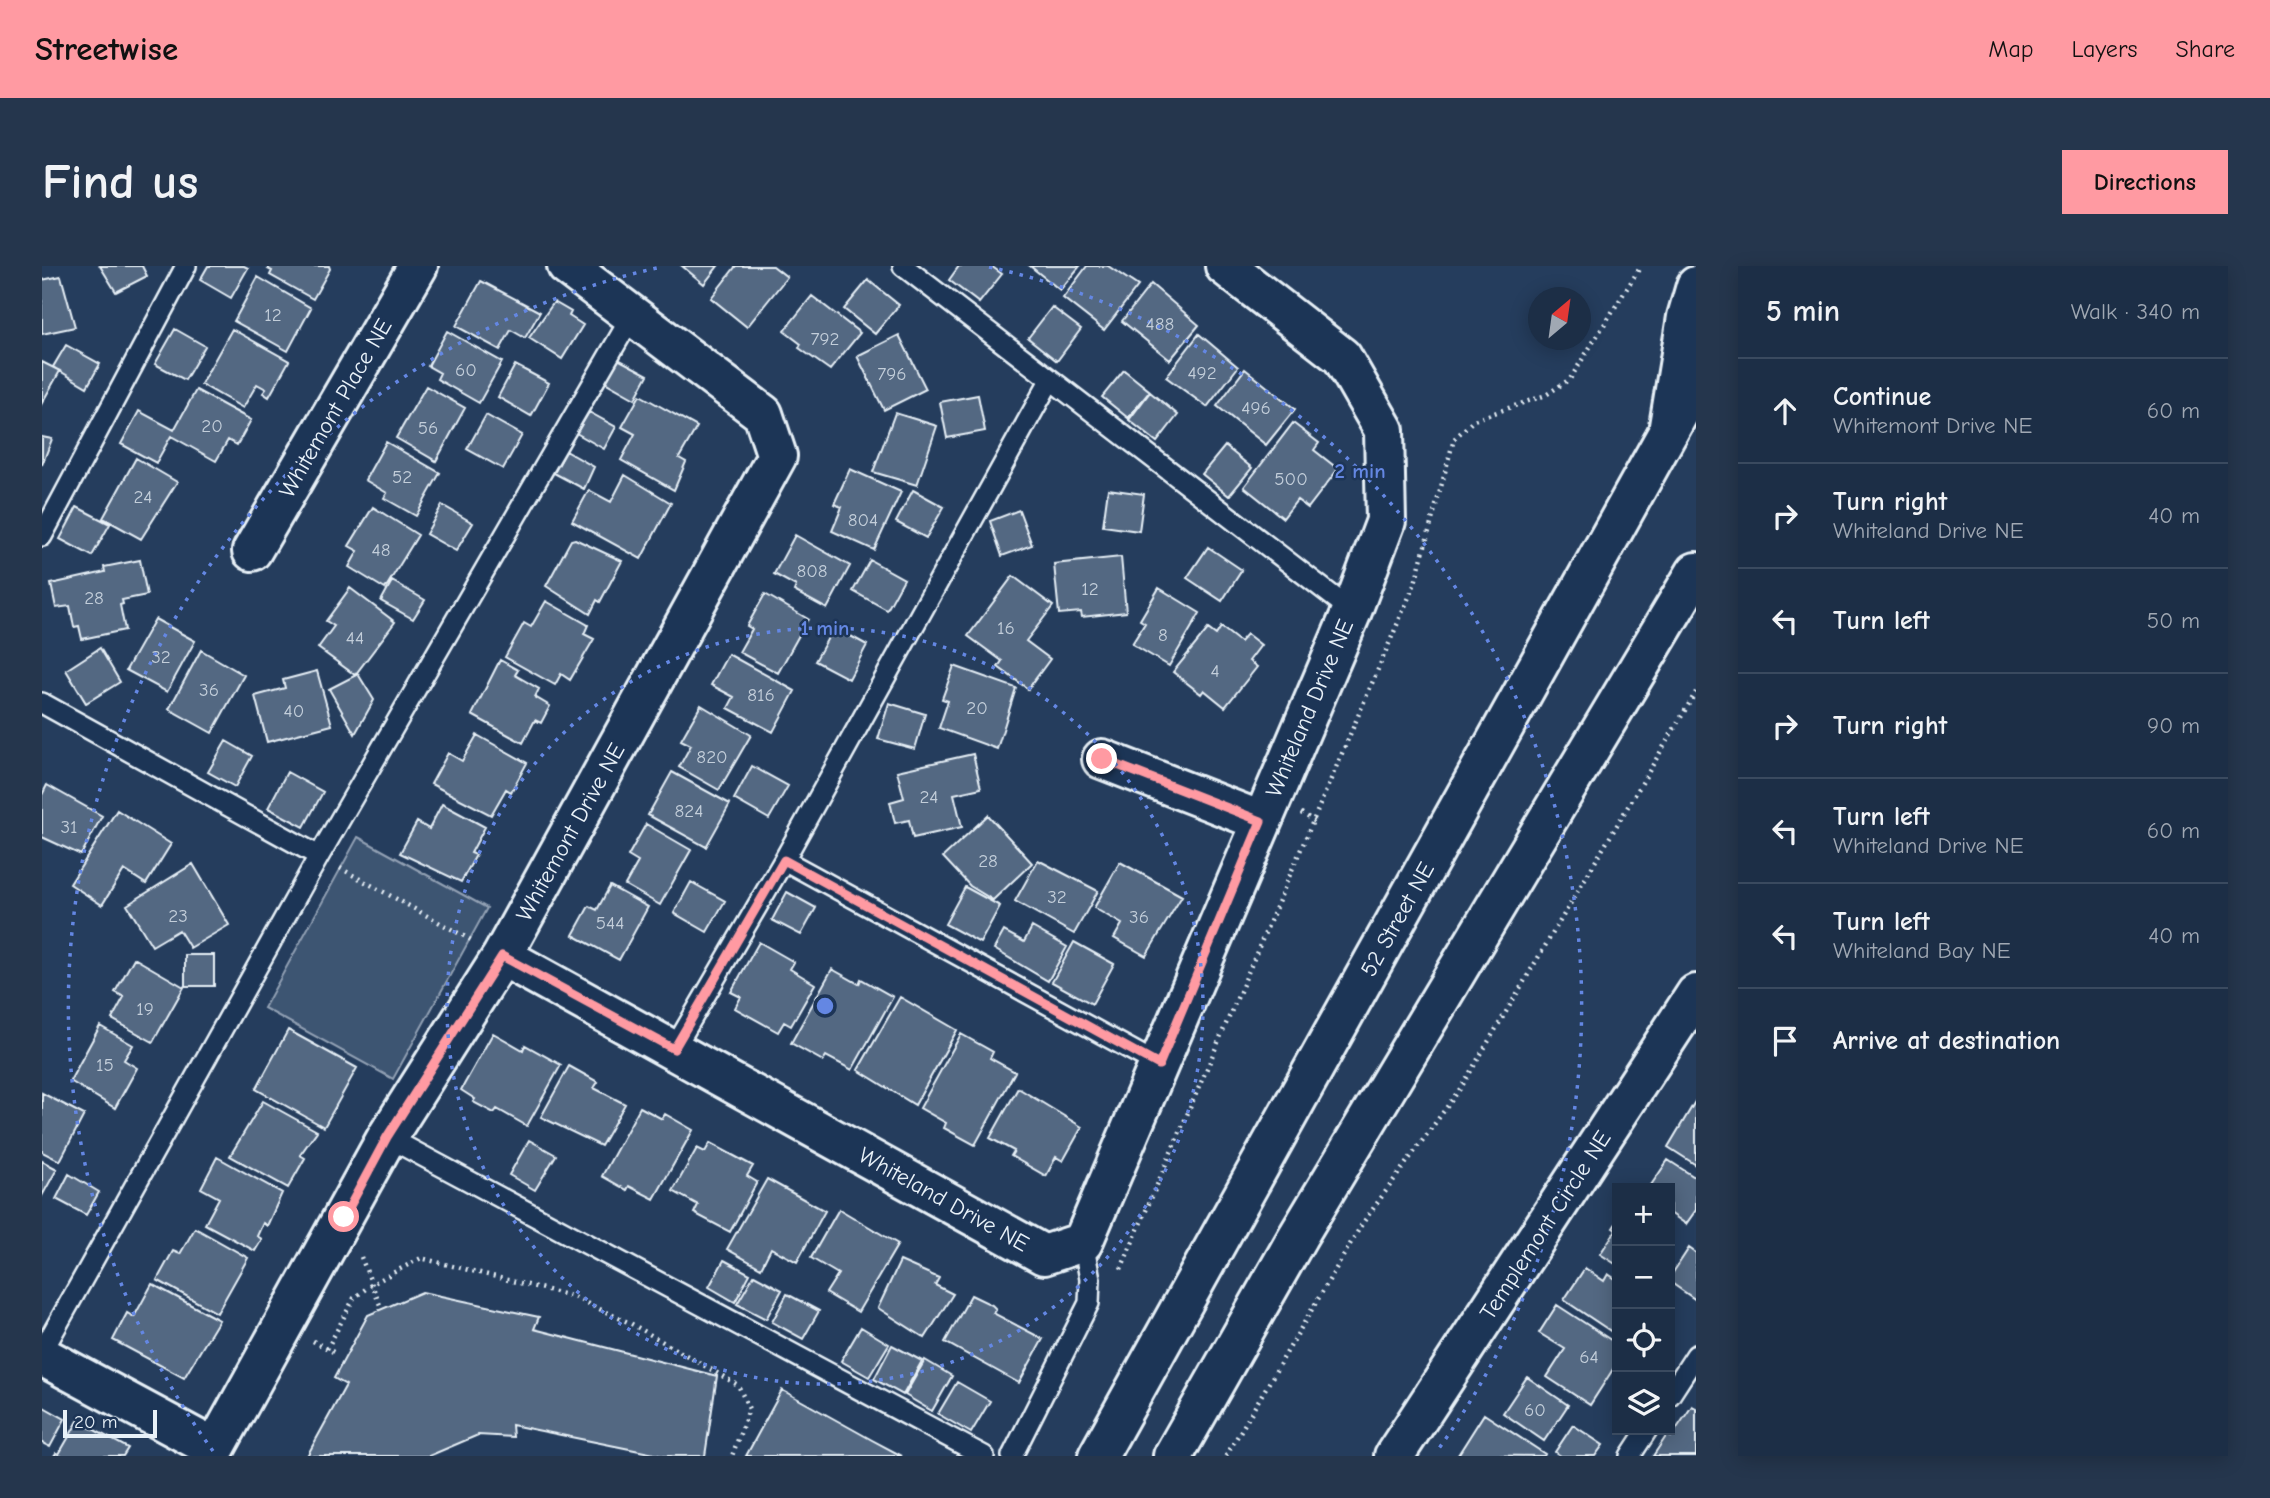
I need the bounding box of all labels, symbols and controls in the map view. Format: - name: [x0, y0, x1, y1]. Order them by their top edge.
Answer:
- text: Streetwise: [35, 30, 178, 68]
- text: Map: [1988, 35, 2034, 63]
- text: Layers: [2072, 35, 2137, 63]
- text: Share: [2175, 35, 2235, 63]
- button: Directions: [2062, 150, 2228, 214]
- text: Find us: [42, 154, 198, 210]
- north arrow: [1528, 287, 1591, 350]
- text: 5 min: [1766, 294, 1840, 329]
- text: Walk · 340 m: [2071, 298, 2200, 325]
- house number: 12: [264, 304, 282, 326]
- house number: 488: [1146, 313, 1174, 335]
- street label: Whitemont Place NE: [273, 314, 398, 503]
- house number: 792: [811, 328, 839, 350]
- house number: 60: [455, 359, 477, 381]
- house number: 492: [1187, 362, 1217, 384]
- house number: 796: [877, 363, 907, 385]
- text: Continue: [1833, 382, 1931, 412]
- icon: ahead: [1766, 392, 1804, 430]
- house number: 496: [1241, 397, 1271, 419]
- text: 60 m: [2147, 397, 2200, 424]
- text: Whitemont Drive NE: [1833, 412, 2032, 439]
- house number: 20: [201, 415, 223, 437]
- house number: 56: [418, 417, 438, 439]
- text: 2 min: [1334, 459, 1386, 483]
- house number: 52: [392, 466, 412, 488]
- house number: 500: [1274, 468, 1308, 490]
- house number: 24: [133, 486, 153, 508]
- text: Turn right: [1833, 487, 1947, 517]
- icon: right: [1766, 497, 1804, 535]
- text: 40 m: [2148, 502, 2200, 529]
- house number: 804: [848, 509, 878, 531]
- text: Whiteland Drive NE: [1833, 517, 2024, 544]
- house number: 48: [372, 539, 390, 561]
- house number: 808: [796, 560, 828, 582]
- house number: 12: [1081, 578, 1099, 600]
- house number: 28: [84, 587, 104, 609]
- icon: left: [1766, 602, 1804, 640]
- text: Turn left: [1833, 606, 1930, 636]
- text: 50 m: [2147, 607, 2200, 634]
- street label: Whiteland Drive NE: [1260, 615, 1359, 801]
- text: 1 min: [801, 616, 849, 640]
- house number: 16: [997, 617, 1015, 639]
- house number: 8: [1158, 624, 1168, 646]
- house number: 44: [346, 627, 364, 649]
- house number: 32: [151, 646, 171, 668]
- house number: 4: [1210, 660, 1220, 682]
- house number: 36: [199, 679, 219, 701]
- house number: 816: [747, 684, 775, 706]
- house number: 20: [966, 697, 988, 719]
- house number: 40: [284, 700, 304, 722]
- icon: right: [1766, 707, 1804, 745]
- text: Turn right: [1833, 711, 1947, 741]
- text: 90 m: [2147, 712, 2200, 739]
- street label: Whitemont Drive NE: [510, 738, 631, 926]
- route end: [1086, 743, 1117, 774]
- house number: 820: [696, 746, 728, 768]
- house number: 24: [919, 786, 939, 808]
- house number: 824: [675, 800, 703, 822]
- text: Turn left: [1833, 802, 1930, 832]
- icon: left: [1766, 812, 1804, 850]
- house number: 31: [60, 816, 78, 838]
- text: 60 m: [2147, 817, 2200, 844]
- text: Whiteland Drive NE: [1833, 832, 2024, 859]
- house number: 28: [978, 850, 998, 872]
- street label: 52 Street NE: [1355, 857, 1440, 981]
- house number: 32: [1047, 886, 1067, 908]
- house number: 23: [168, 905, 188, 927]
- house number: 36: [1129, 906, 1149, 928]
- text: Turn left: [1833, 907, 1930, 937]
- house number: 544: [596, 912, 624, 934]
- icon: left: [1766, 917, 1804, 955]
- text: 40 m: [2148, 922, 2200, 949]
- text: Whiteland Bay NE: [1833, 937, 2011, 964]
- centre of rings: [813, 994, 837, 1018]
- house number: 19: [136, 998, 154, 1020]
- icon: arrive: [1766, 1022, 1804, 1060]
- text: Arrive at destination: [1833, 1026, 2060, 1056]
- house number: 15: [96, 1054, 114, 1076]
- street label: Templemont Circle NE: [1474, 1126, 1617, 1325]
- street label: Whiteland Drive NE: [854, 1141, 1034, 1258]
- map controls: [1612, 1183, 1675, 1435]
- button: +: [1612, 1183, 1675, 1246]
- route start: [328, 1201, 359, 1232]
- button: −: [1612, 1246, 1675, 1309]
- button: locate: [1612, 1309, 1675, 1372]
- house number: 64: [1579, 1346, 1599, 1368]
- button: layers: [1612, 1372, 1675, 1435]
- house number: 60: [1524, 1399, 1546, 1421]
- scale bar: [63, 1407, 158, 1439]
- text: 20 m: [74, 1411, 118, 1433]

